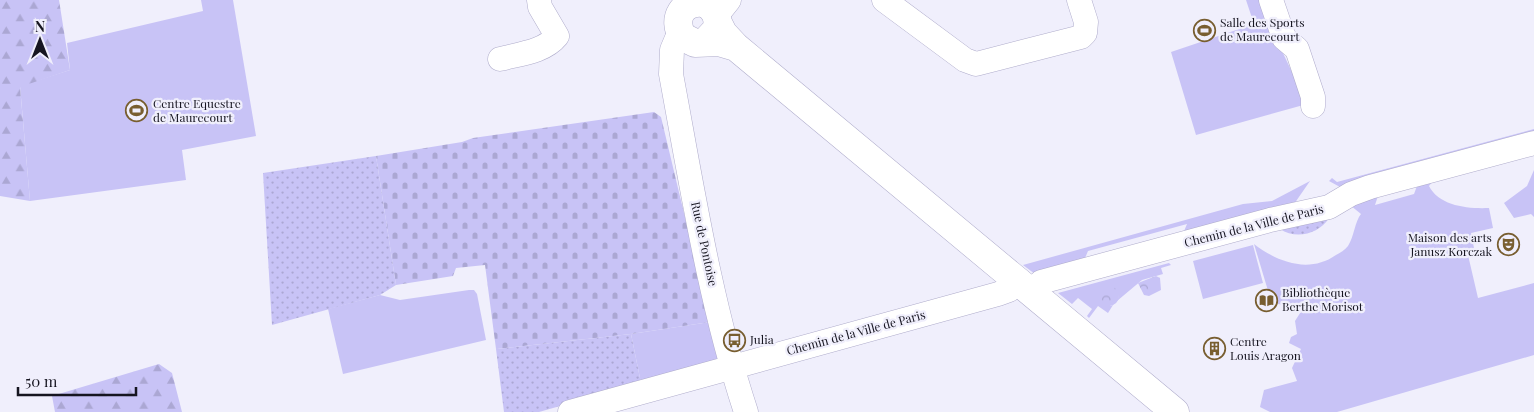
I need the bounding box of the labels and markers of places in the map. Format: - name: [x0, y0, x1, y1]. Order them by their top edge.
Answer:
- place label: Salle des Sports de Maurecourt: [1220, 14, 1305, 44]
- sports icon: Salle des Sports de Maurecourt: [1192, 18, 1216, 42]
- place label: Centre Equestre de Maurecourt: [153, 95, 241, 125]
- sports icon: Centre Equestre de Maurecourt: [125, 99, 149, 123]
- place label: Maison des arts Janusz Korczak: [1408, 229, 1492, 259]
- theatre icon: Maison des arts Janusz Korczak: [1496, 233, 1520, 257]
- place label: Bibliothèque Berthe Morisot: [1282, 284, 1364, 314]
- library icon: Bibliothèque Berthe Morisot: [1254, 288, 1278, 312]
- bus stop icon: Julia: [722, 328, 746, 352]
- place label: Julia: [749, 331, 774, 347]
- place label: Centre Louis Aragon: [1230, 333, 1301, 363]
- building icon: Centre Louis Aragon: [1202, 337, 1226, 361]

